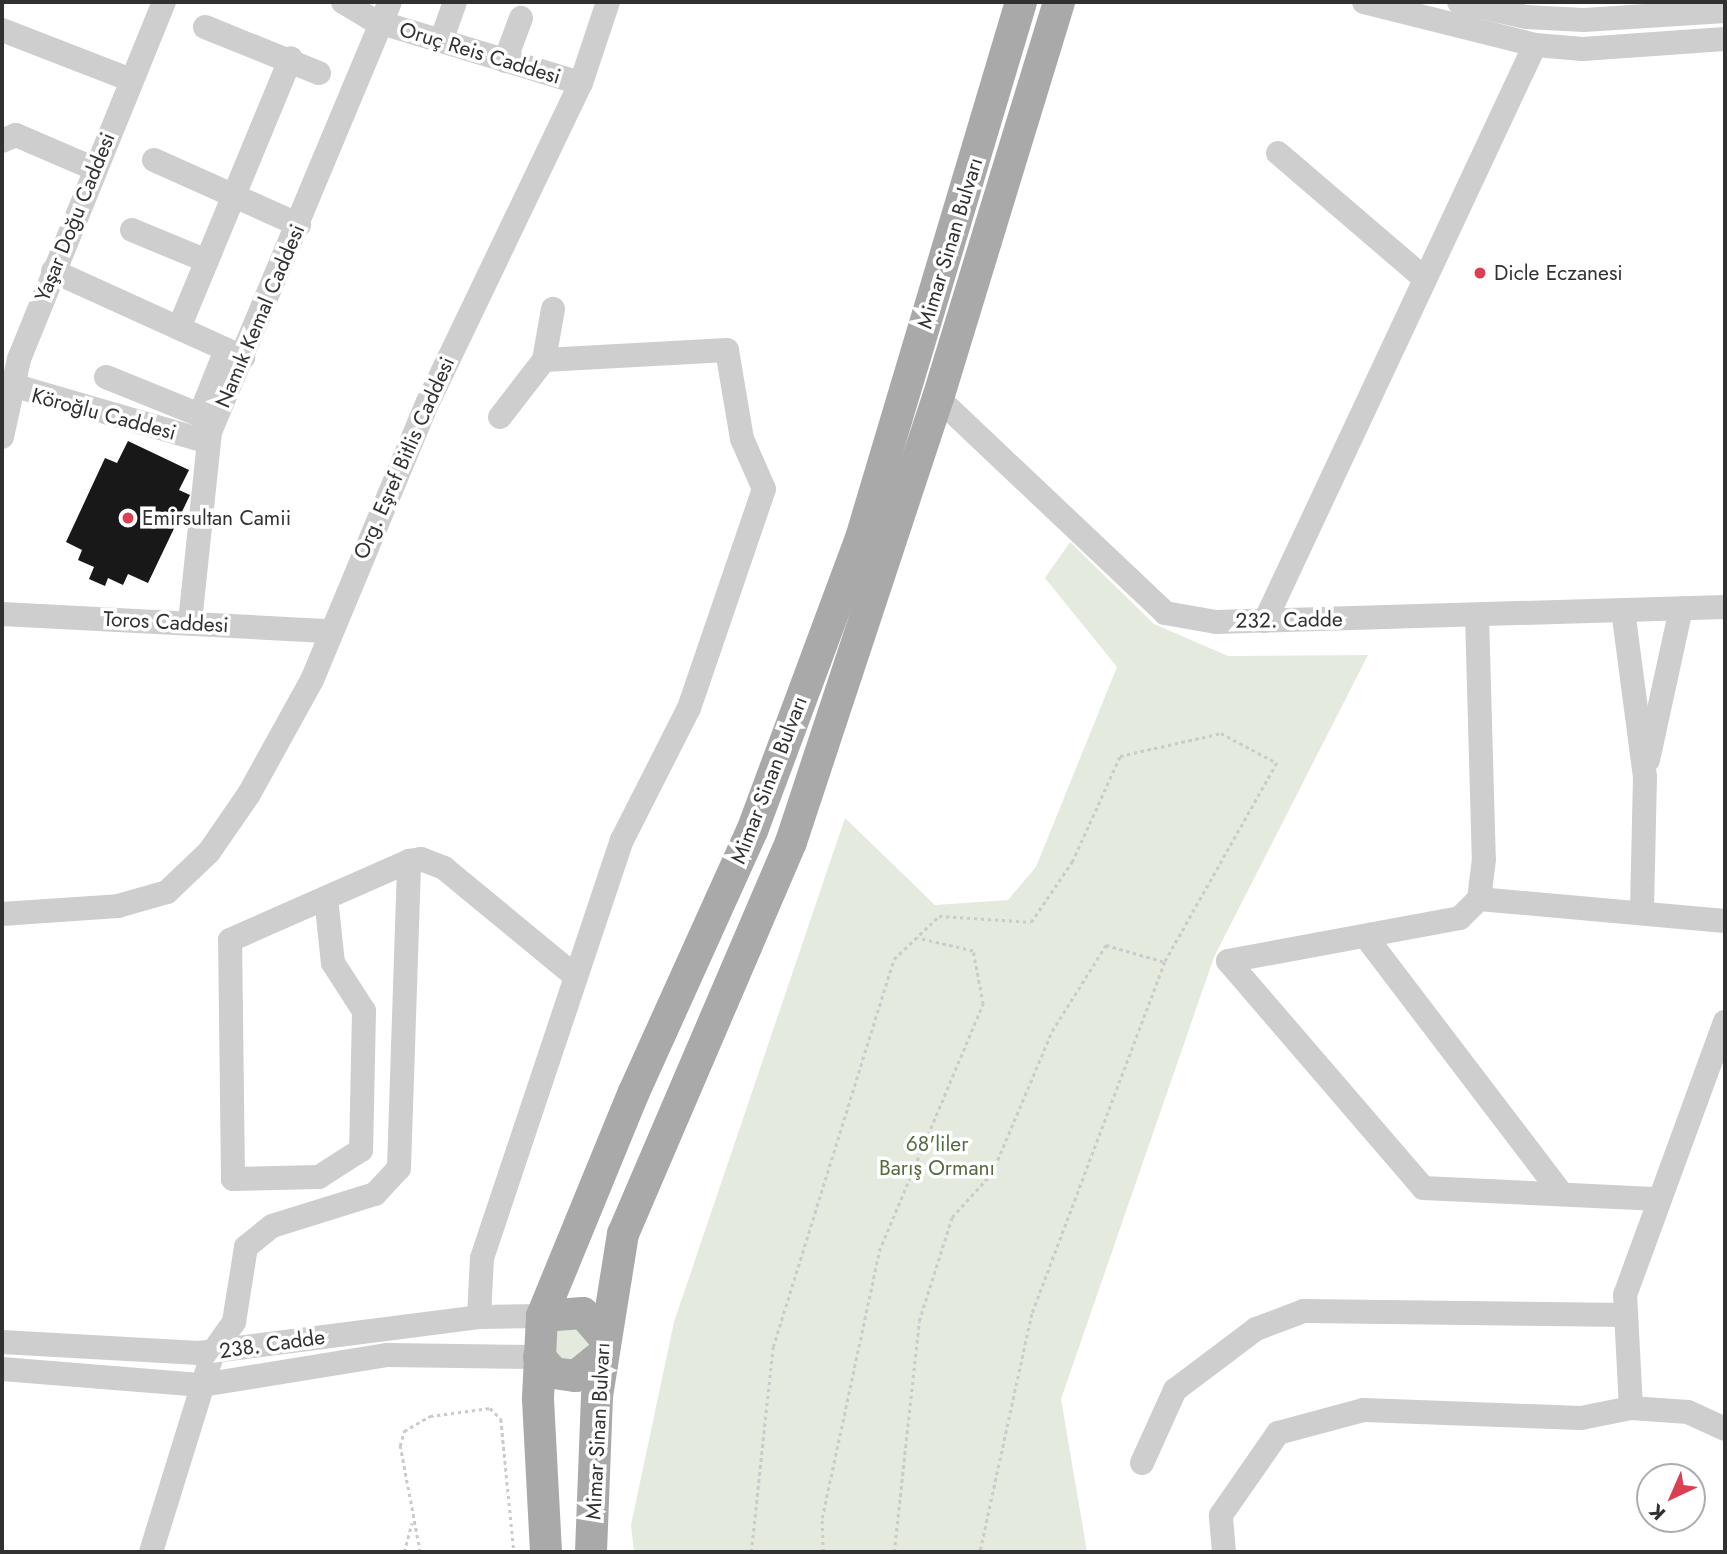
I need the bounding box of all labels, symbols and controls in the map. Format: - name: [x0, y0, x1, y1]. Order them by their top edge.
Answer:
- street label: Oruç Reis Caddesi: [396, 17, 564, 89]
- street label: Yaşar Doğu Caddesi: [30, 129, 120, 305]
- street label: Mimar Sinan Bulvarı: [912, 154, 988, 332]
- street label: Namık Kemal Caddesi: [210, 221, 310, 411]
- place label: Dicle Eczanesi: [1494, 260, 1623, 286]
- marker: Dicle Eczanesi: [1472, 265, 1488, 281]
- street label: Org. Eşref Bitlis Caddesi: [348, 353, 460, 563]
- street label: Köroğlu Caddesi: [29, 383, 179, 445]
- place label: Emirsultan Camii: [142, 505, 291, 531]
- marker: Emirsultan Camii: [120, 510, 136, 526]
- street label: Toros Caddesi: [103, 606, 229, 638]
- street label: 232. Cadde: [1235, 606, 1343, 634]
- street label: Mimar Sinan Bulvarı: [725, 693, 813, 867]
- park label: 68'liler Barış Ormanı: [879, 1131, 995, 1181]
- street label: 238. Cadde: [218, 1324, 326, 1364]
- street label: Mimar Sinan Bulvarı: [581, 1342, 615, 1520]
- north arrow: [1636, 1463, 1706, 1533]
- text: K: [1643, 1498, 1672, 1526]

